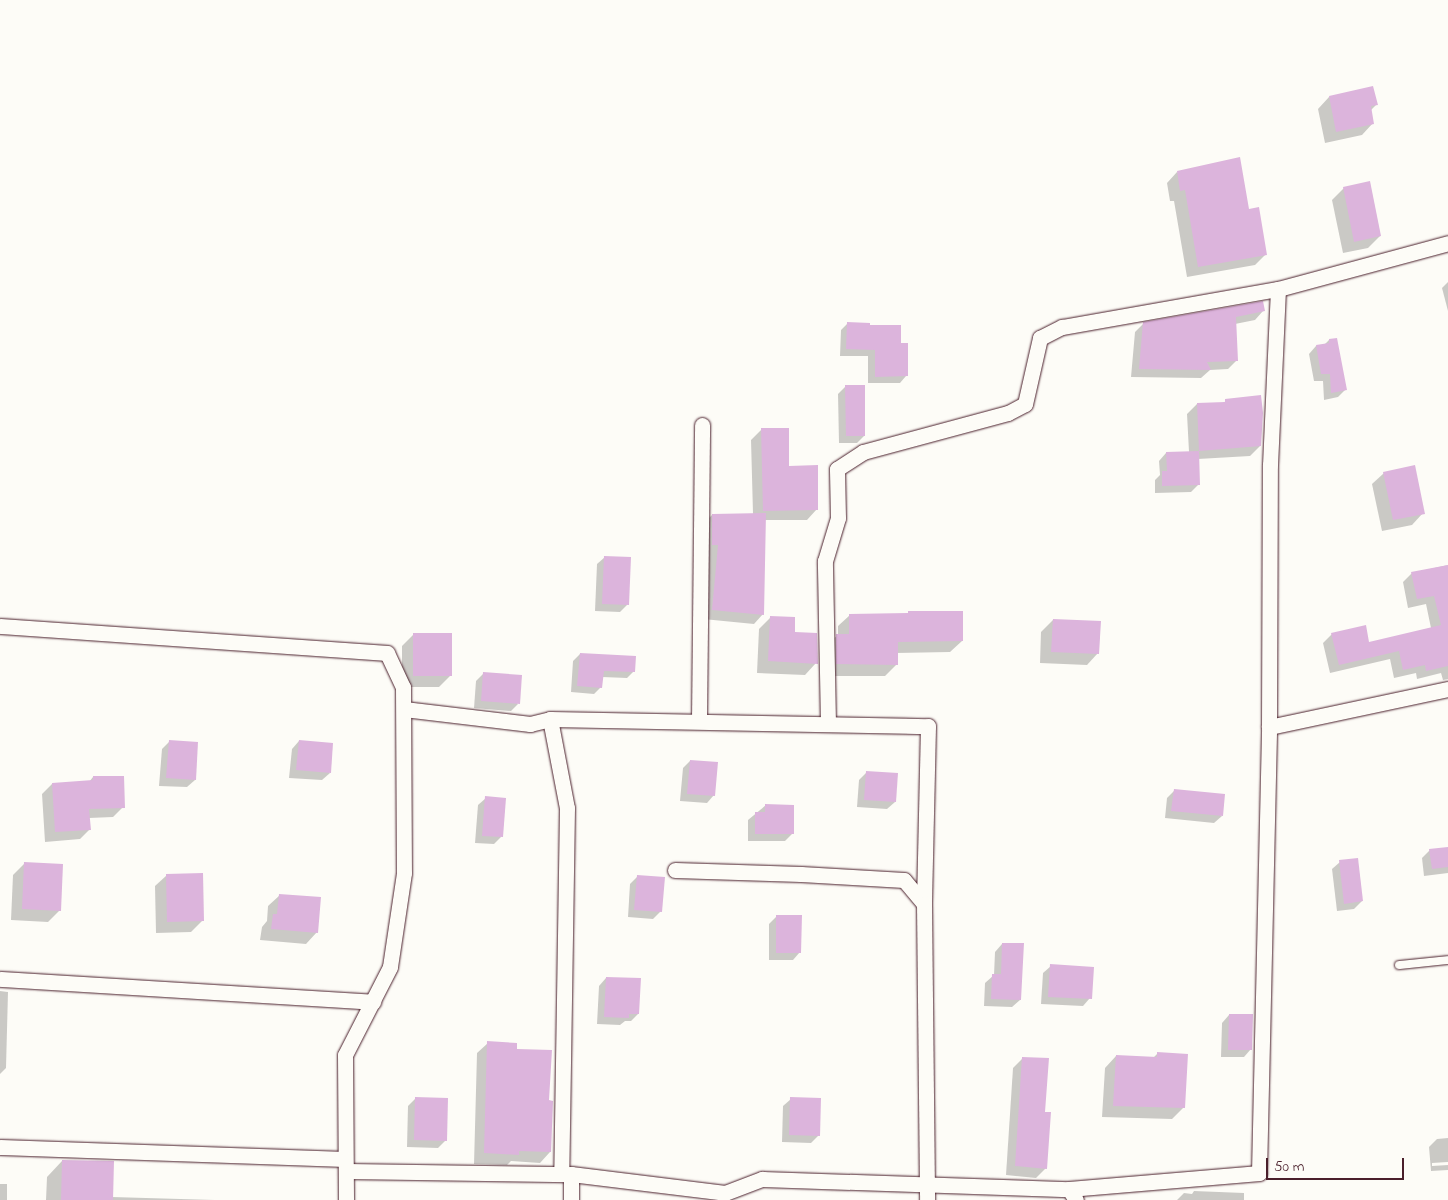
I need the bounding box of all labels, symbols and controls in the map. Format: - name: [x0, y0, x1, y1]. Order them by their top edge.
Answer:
- scale bar: [1268, 1148, 1406, 1180]
- text: 50 m: [1274, 1156, 1304, 1178]

